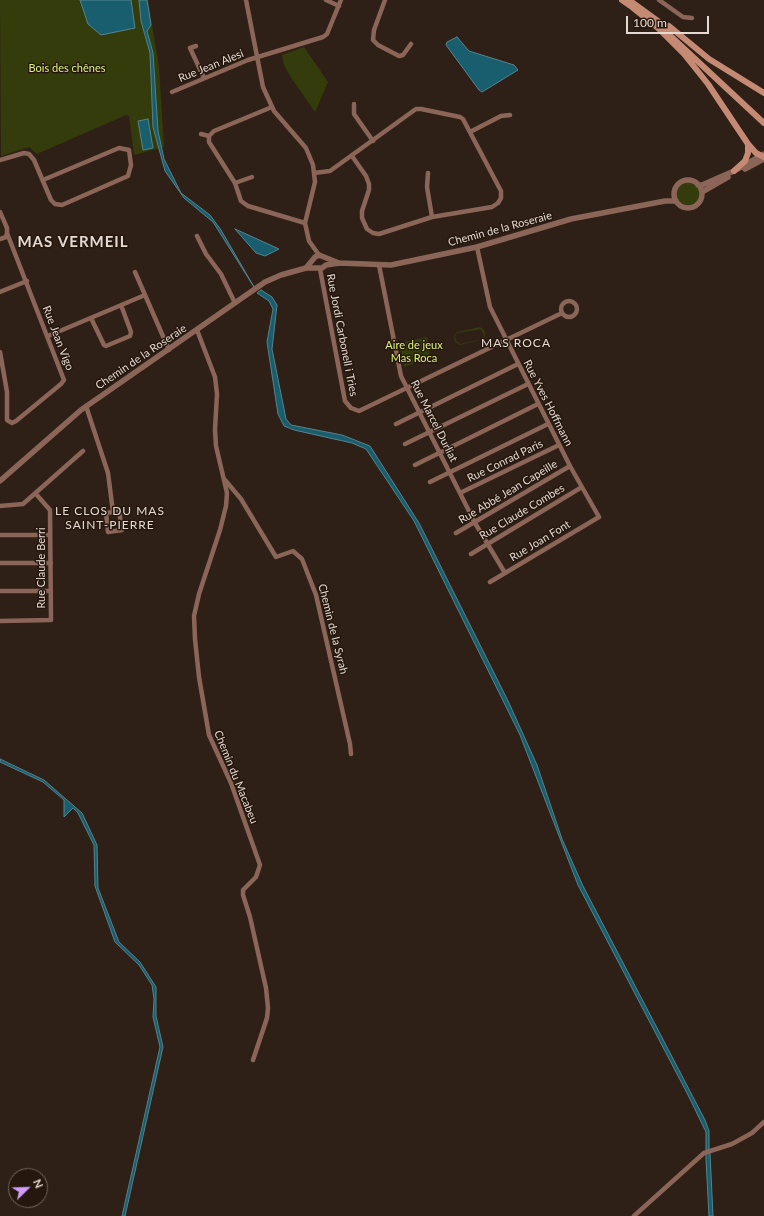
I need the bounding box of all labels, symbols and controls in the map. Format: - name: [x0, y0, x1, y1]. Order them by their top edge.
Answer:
- scale bar: [628, 8, 711, 34]
- text: 100 m: [633, 15, 667, 30]
- street label: Rue Jean Alesi: [176, 47, 246, 85]
- park label: Bois des chênes: [29, 61, 105, 75]
- street label: Chemin de la Roseraie: [447, 209, 553, 249]
- district label: MAS VERMEIL: [17, 233, 129, 251]
- street label: Rue Jordi Carbonell i Tries: [324, 273, 360, 397]
- street label: Rue Jean Vigo: [40, 304, 76, 372]
- street label: Chemin de la Roseraie: [93, 322, 189, 392]
- district label: MAS ROCA: [481, 336, 551, 350]
- park label: Aire de jeux Mas Roca: [385, 338, 443, 364]
- street label: Rue Yves Hoffmann: [521, 358, 575, 448]
- street label: Rue Marcel Durliat: [408, 378, 460, 464]
- street label: Rue Conrad Paris: [465, 437, 545, 485]
- street label: Rue Abbé Jean Capeille: [456, 457, 560, 527]
- street label: Rue Claude Combes: [477, 481, 567, 543]
- district label: LE CLOS DU MAS SAINT-PIERRE: [55, 504, 165, 532]
- street label: Rue Joan Font: [507, 518, 573, 564]
- street label: Rue Claude Berri: [34, 527, 48, 609]
- street label: Chemin de la Syrah: [315, 583, 351, 675]
- street label: Chemin du Macabeu: [211, 728, 261, 826]
- north arrow: [8, 1168, 48, 1208]
- text: N: [31, 1177, 46, 1190]

